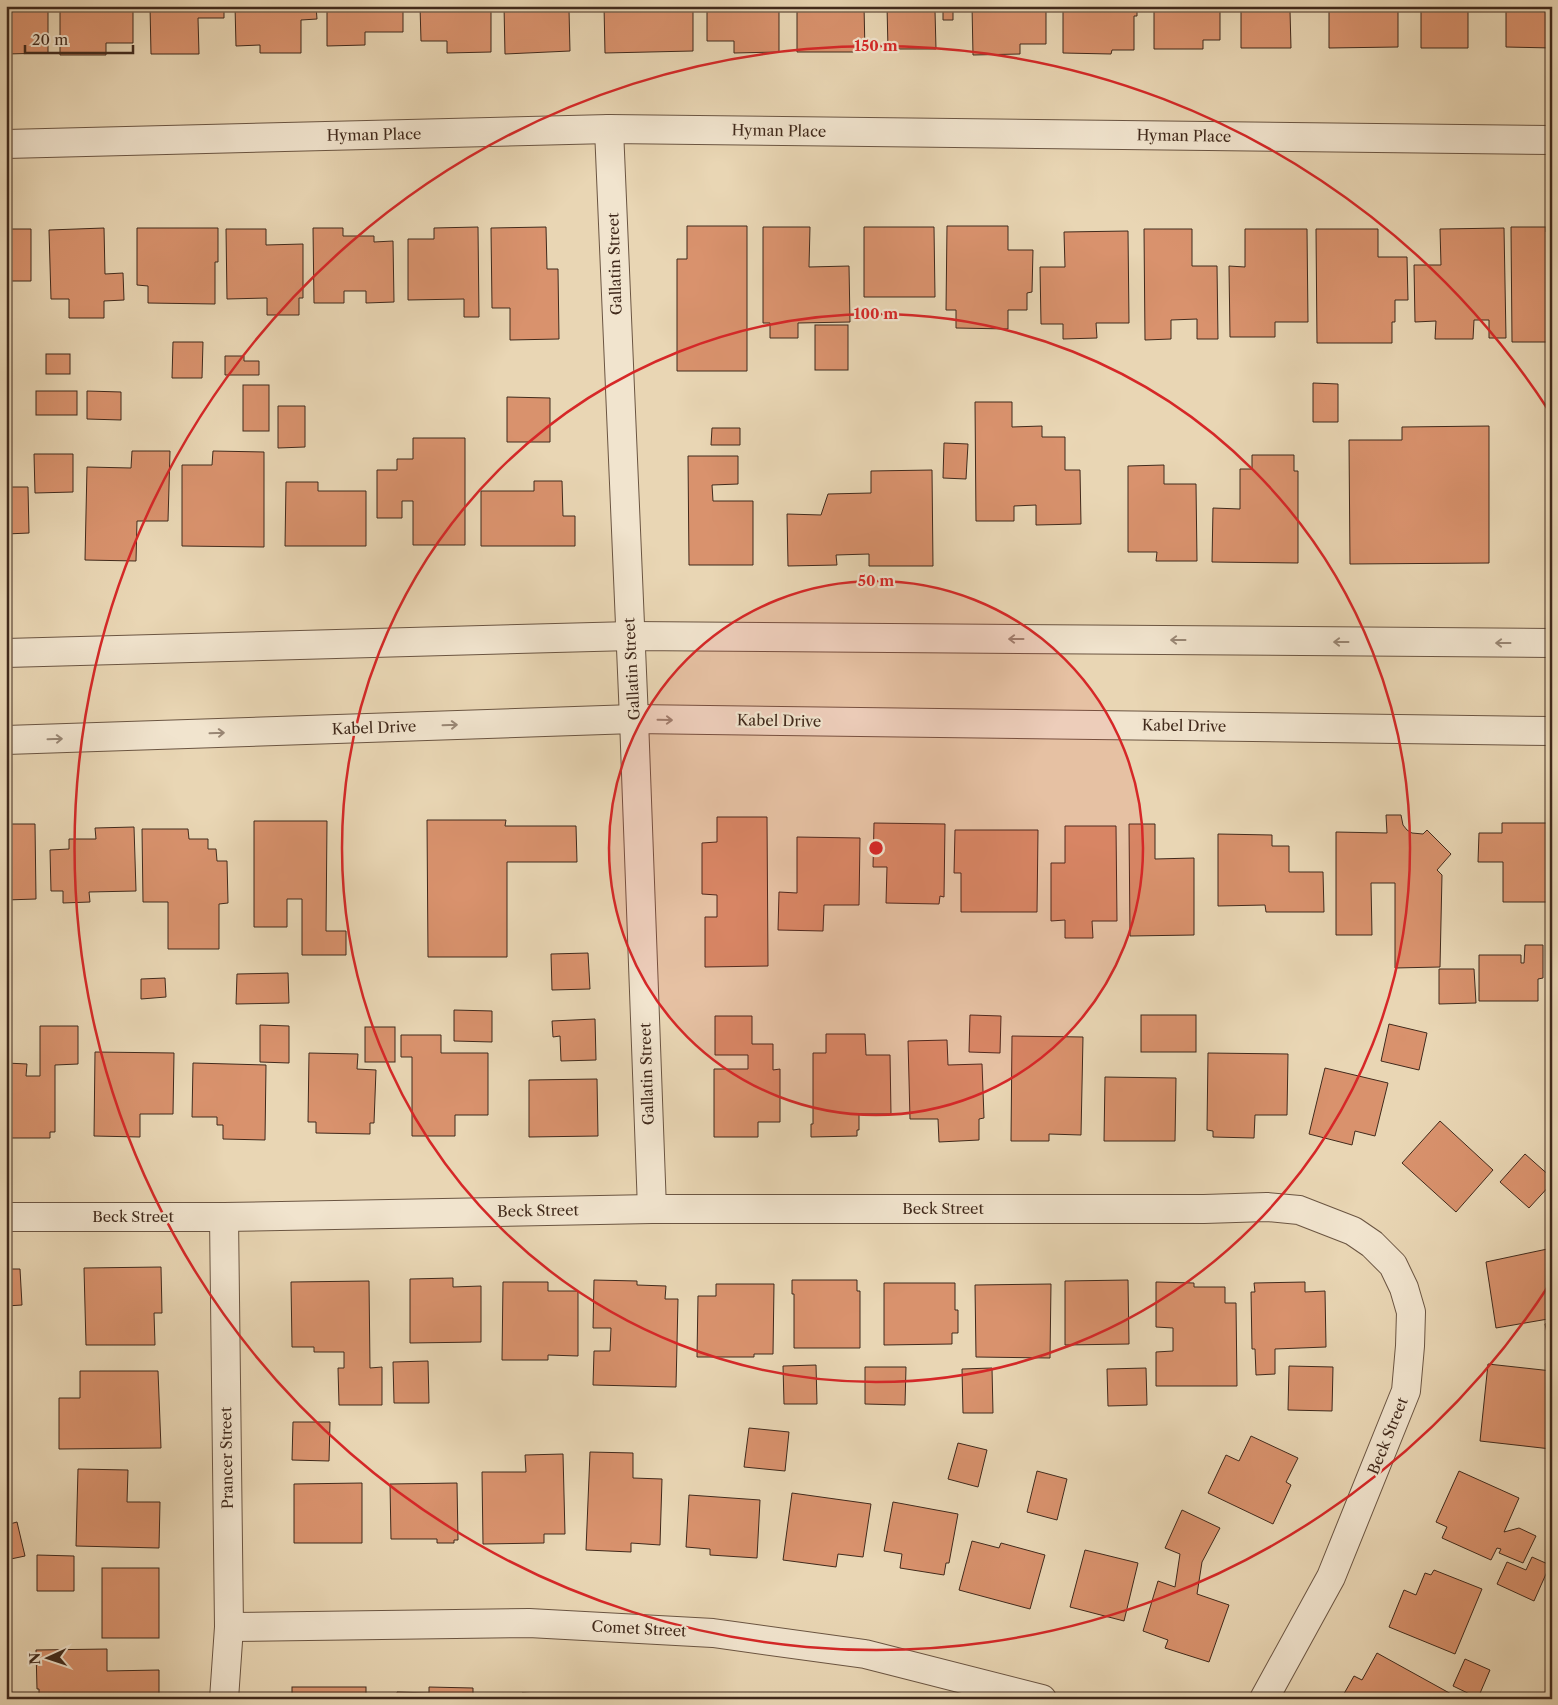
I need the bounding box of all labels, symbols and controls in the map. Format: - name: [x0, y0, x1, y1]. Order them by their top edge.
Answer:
- scale bar: [25, 22, 132, 54]
- text: 20 m: [32, 30, 68, 49]
- text: 150 m: [854, 36, 898, 55]
- street label: Hyman Place: [732, 120, 827, 141]
- street label: Hyman Place: [326, 124, 421, 145]
- street label: Hyman Place: [1137, 125, 1232, 146]
- street label: Gallatin Street: [603, 212, 626, 316]
- text: 100 m: [854, 304, 898, 323]
- text: 50 m: [858, 571, 894, 590]
- street label: Gallatin Street: [619, 617, 644, 721]
- one-way arrow: [1008, 634, 1024, 644]
- one-way arrow: [1170, 635, 1186, 645]
- one-way arrow: [1333, 637, 1349, 646]
- one-way arrow: [1495, 638, 1512, 648]
- street label: Kabel Drive: [737, 710, 821, 731]
- one-way arrow: [656, 715, 672, 724]
- street label: Kabel Drive: [1142, 715, 1226, 736]
- street label: Kabel Drive: [331, 717, 417, 738]
- one-way arrow: [441, 721, 457, 730]
- one-way arrow: [209, 729, 225, 738]
- one-way arrow: [47, 734, 63, 743]
- centre of rings: [867, 839, 885, 857]
- street label: Gallatin Street: [635, 1022, 658, 1126]
- street label: Beck Street: [902, 1199, 985, 1218]
- street label: Beck Street: [497, 1200, 580, 1221]
- street label: Beck Street: [92, 1207, 175, 1226]
- street label: Beck Street: [1363, 1394, 1412, 1477]
- street label: Prancer Street: [216, 1406, 237, 1509]
- street label: Comet Street: [591, 1617, 688, 1641]
- north arrow: [22, 1632, 72, 1682]
- text: N: [26, 1652, 44, 1665]

